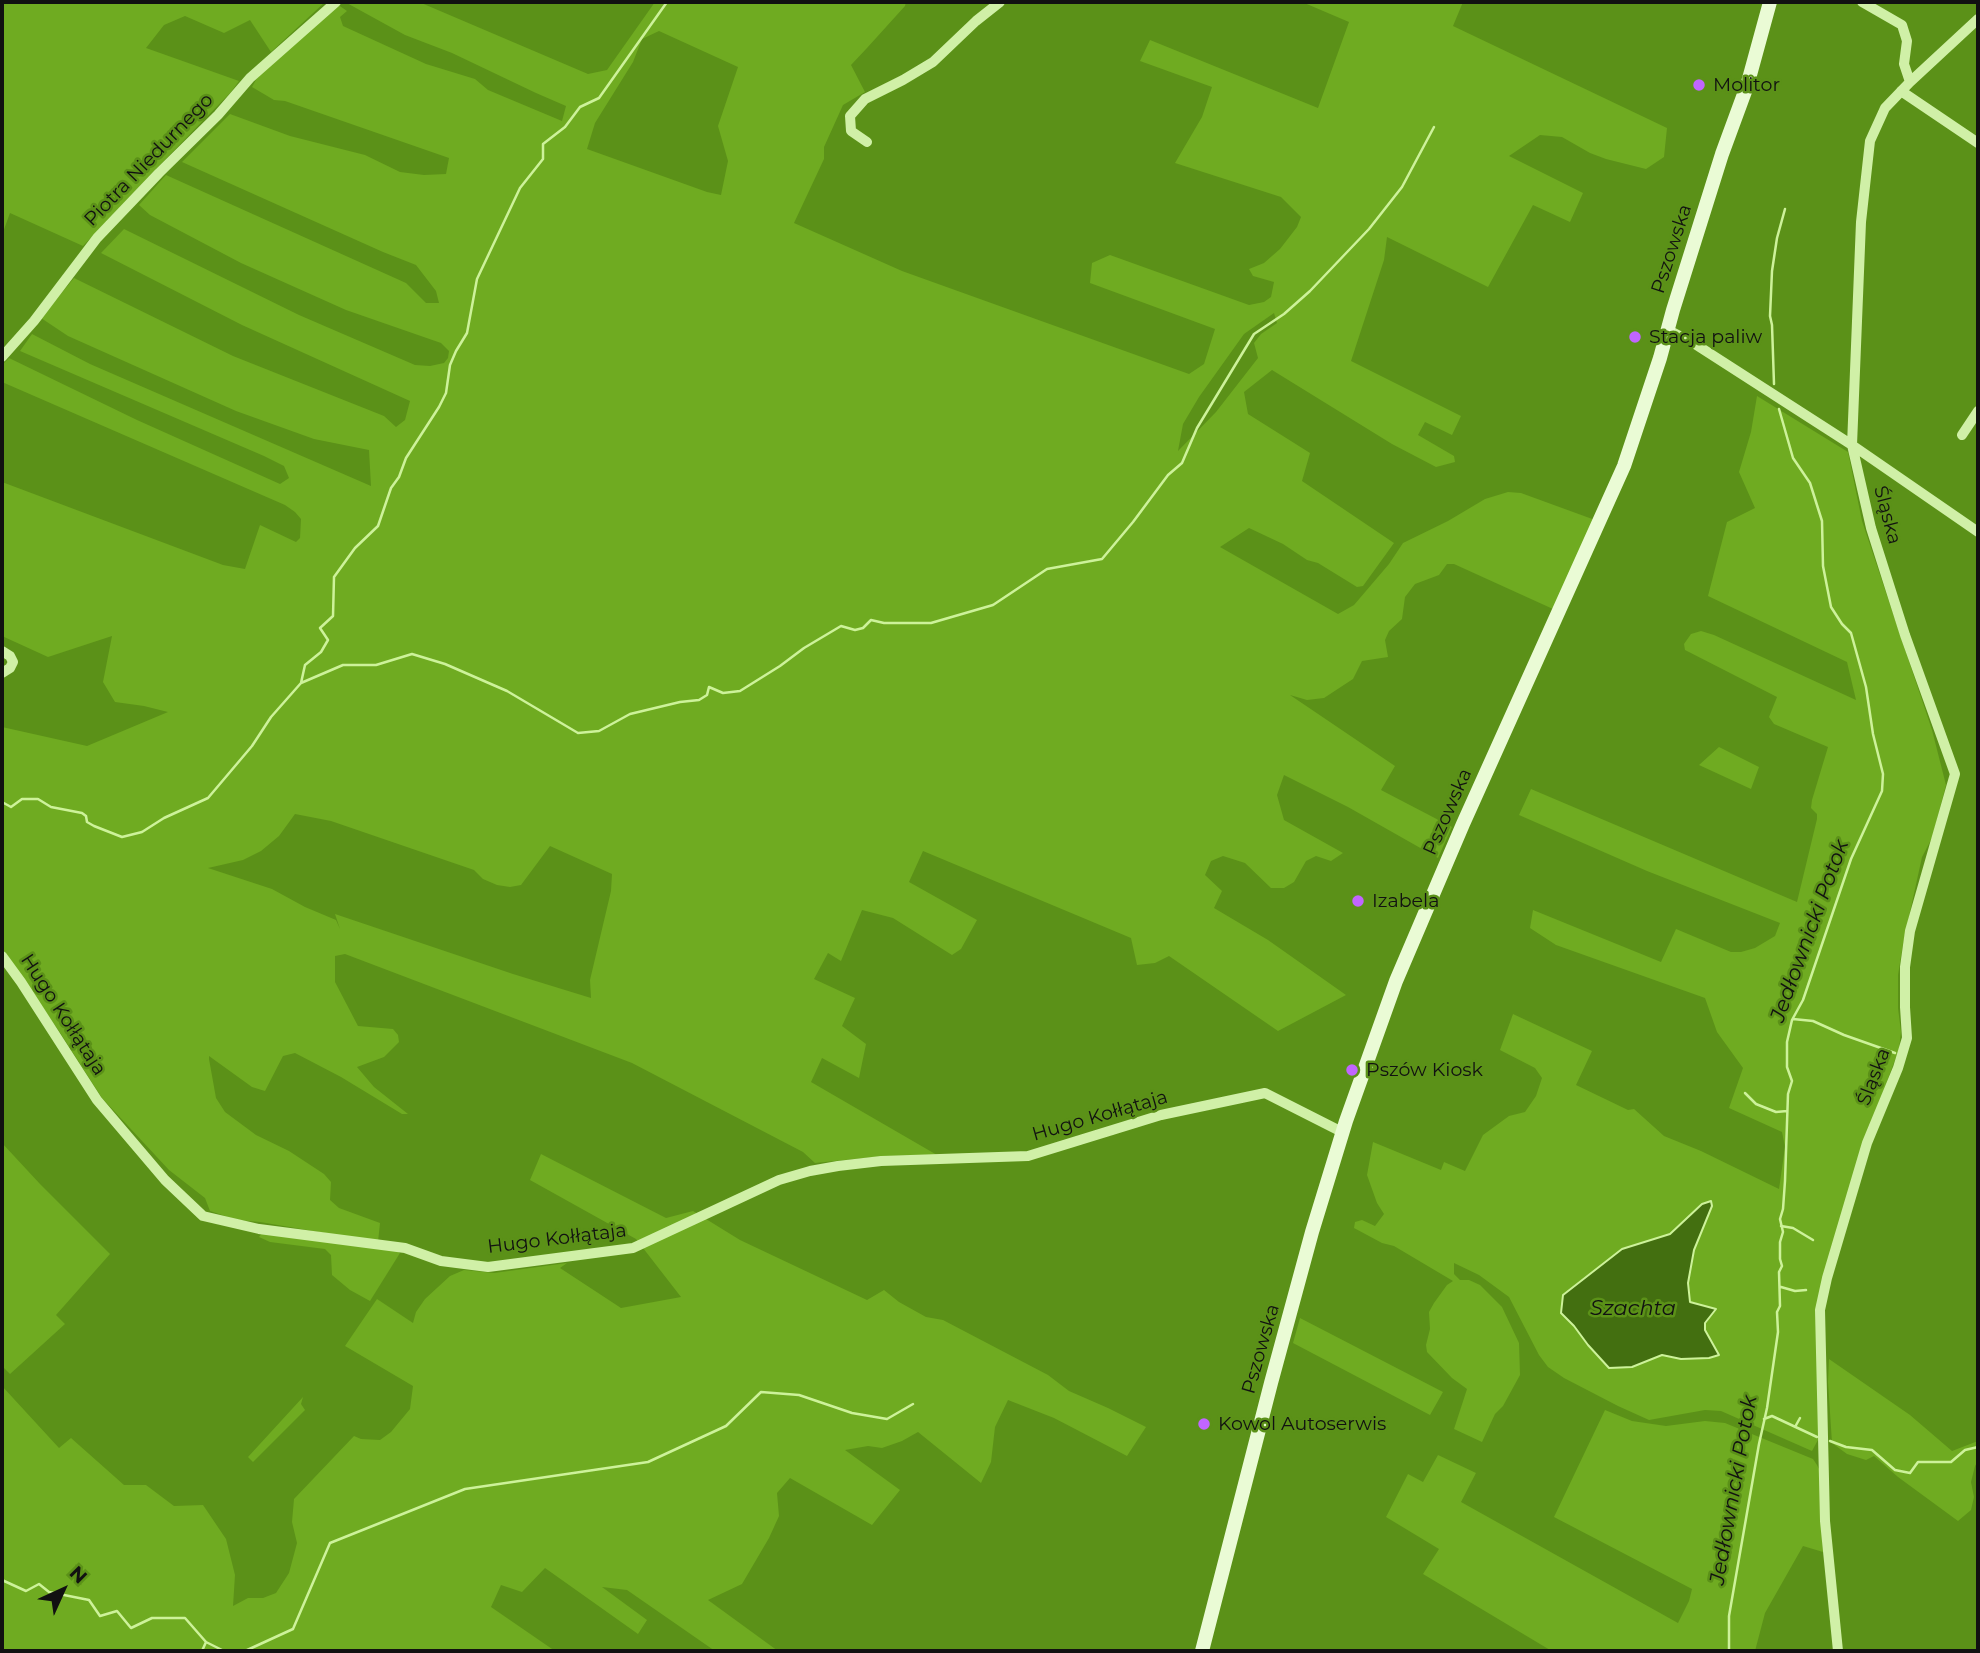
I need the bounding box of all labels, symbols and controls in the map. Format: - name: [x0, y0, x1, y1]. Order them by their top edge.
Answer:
- place label: Molitor: [1713, 74, 1780, 96]
- marker: Molitor: [1691, 77, 1707, 93]
- street label: Piotra Niedurnego: [80, 89, 218, 231]
- street label: Pszowska: [1647, 202, 1697, 296]
- place label: Stacja paliw: [1649, 326, 1762, 348]
- marker: Stacja paliw: [1627, 329, 1643, 345]
- street label: Śląska: [1868, 483, 1906, 547]
- street label: Pszowska: [1419, 765, 1477, 859]
- water label: Jedłownicki Potok: [1765, 837, 1855, 1025]
- place label: Izabela: [1372, 890, 1439, 912]
- marker: Izabela: [1350, 893, 1366, 909]
- street label: Hugo Kołłątaja: [15, 950, 111, 1080]
- street label: Śląska: [1853, 1045, 1895, 1109]
- place label: Pszów Kiosk: [1366, 1059, 1483, 1081]
- marker: Pszów Kiosk: [1344, 1062, 1360, 1078]
- street label: Hugo Kołłątaja: [1030, 1086, 1170, 1146]
- street label: Hugo Kołłątaja: [486, 1219, 628, 1259]
- water label: Szachta: [1590, 1296, 1676, 1322]
- street label: Pszowska: [1237, 1301, 1285, 1397]
- water label: Jedłownicki Potok: [1705, 1393, 1763, 1587]
- place label: Kowol Autoserwis: [1218, 1413, 1386, 1435]
- marker: Kowol Autoserwis: [1196, 1416, 1212, 1432]
- north arrow: [28, 1555, 98, 1625]
- text: N: [65, 1561, 92, 1588]

